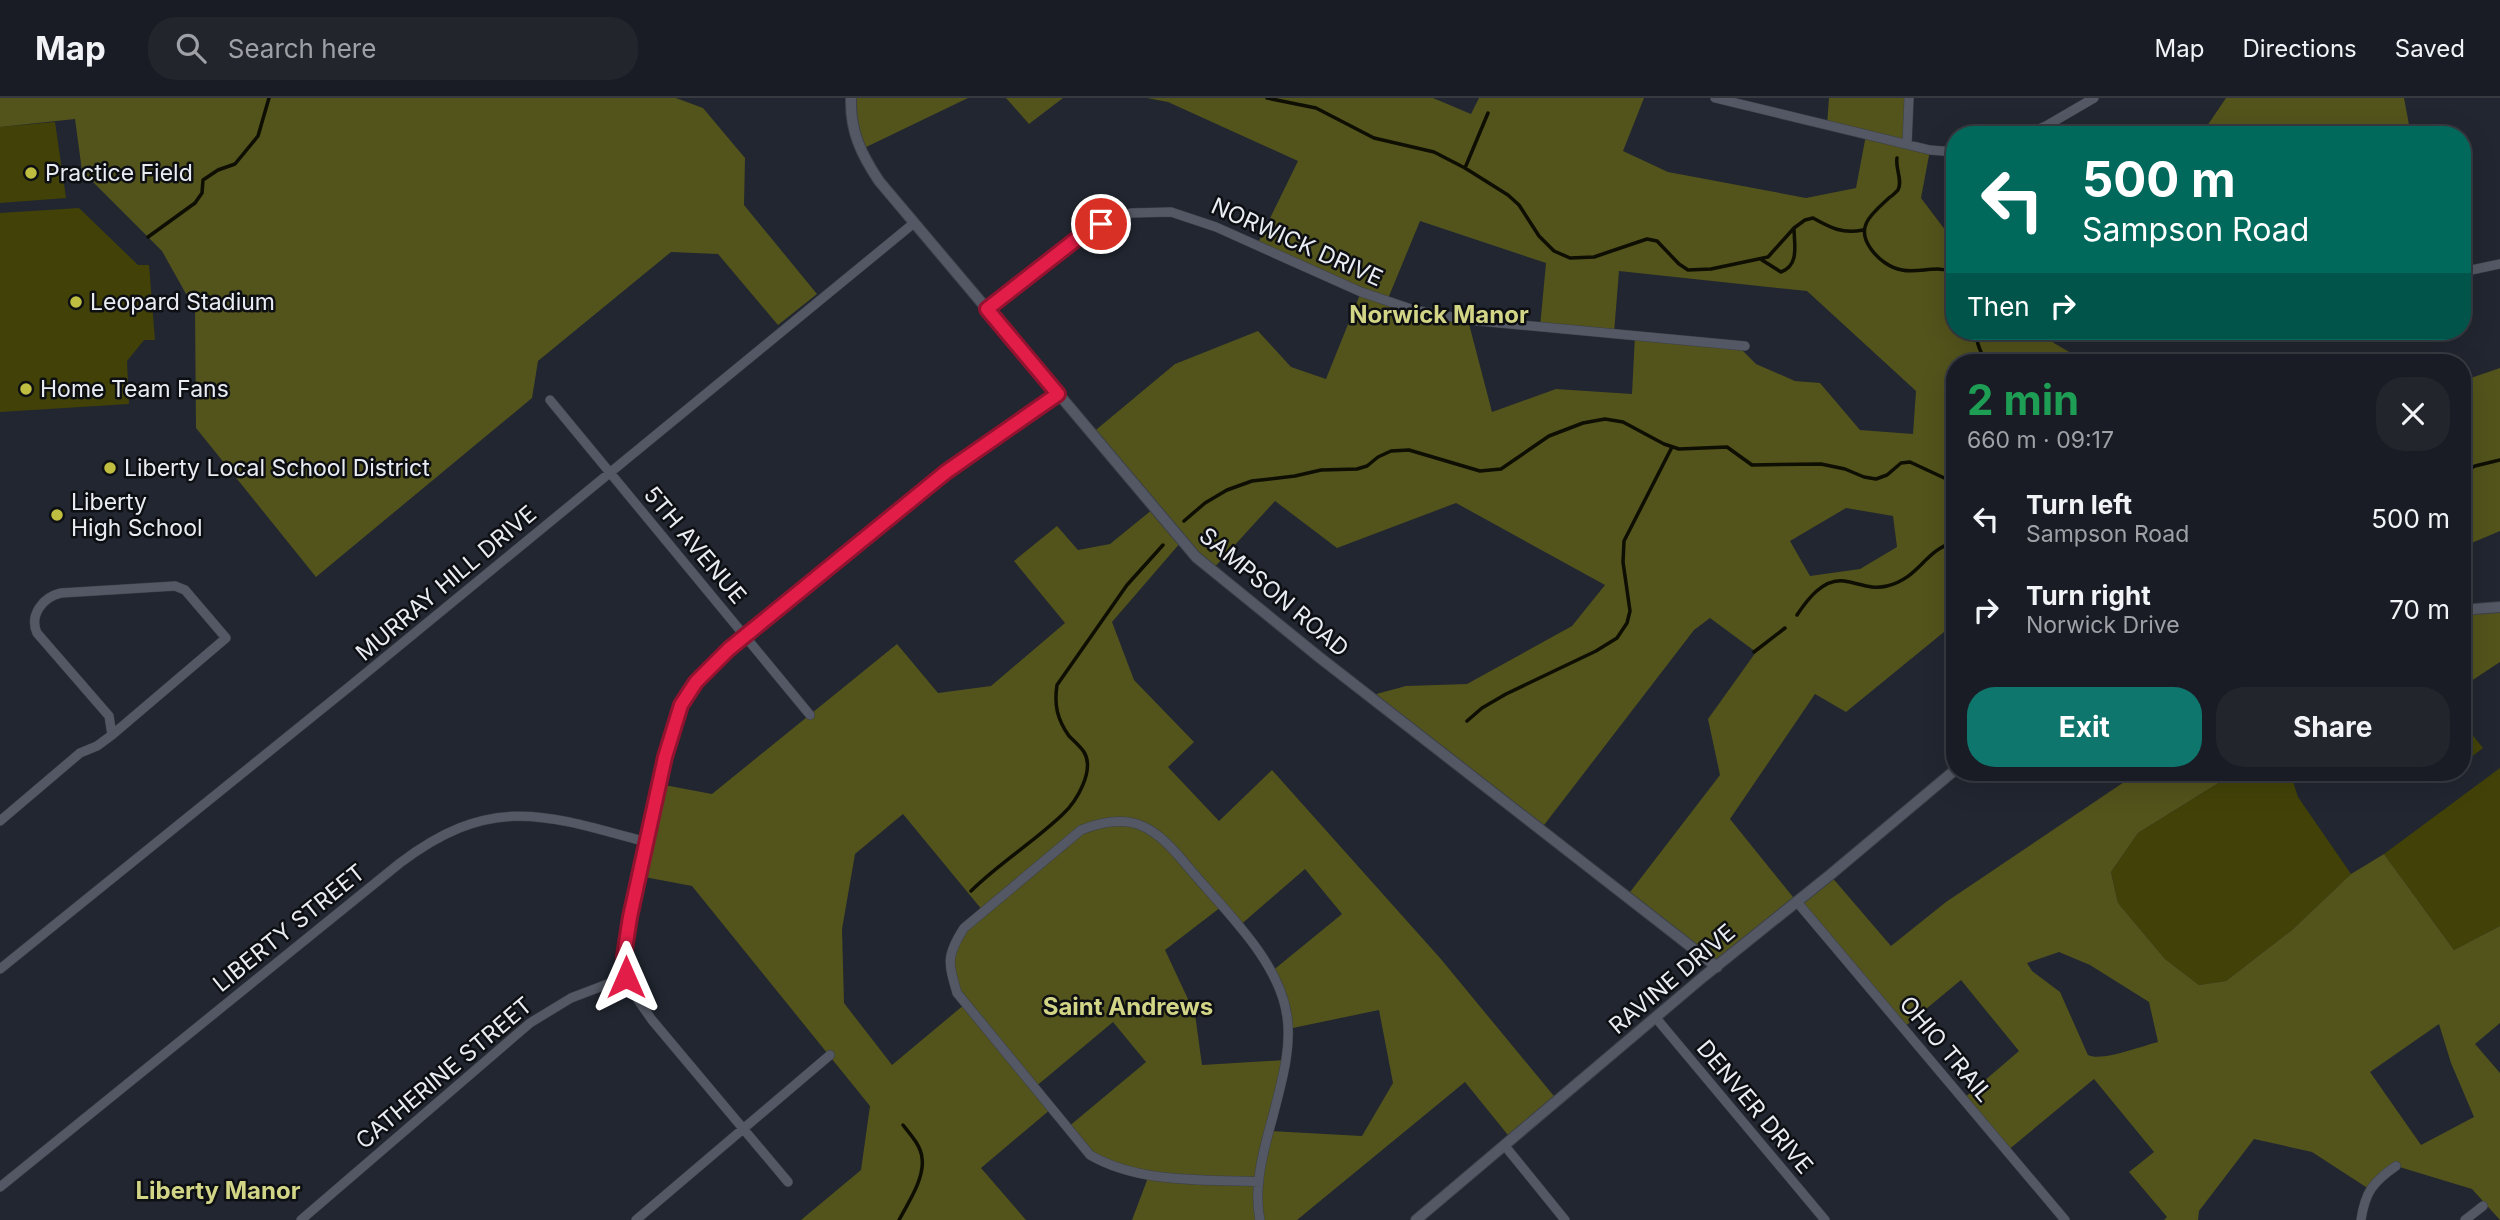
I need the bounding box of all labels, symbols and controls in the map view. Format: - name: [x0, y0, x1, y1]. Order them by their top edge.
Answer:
- search box: [148, 17, 638, 80]
- text: Map: [35, 28, 106, 68]
- icon: search: [172, 29, 210, 67]
- text: Search here: [228, 33, 376, 64]
- text: Map: [2155, 34, 2204, 63]
- text: Directions: [2242, 34, 2357, 63]
- text: Saved: [2395, 34, 2465, 63]
- text: 500 m: [2082, 150, 2236, 209]
- icon: left: [1967, 154, 2058, 245]
- place label: Practice Field: [45, 159, 193, 187]
- marker: Practice Field: [23, 165, 39, 181]
- street label: NORWICK DRIVE: [1207, 192, 1387, 292]
- pin: [1071, 194, 1131, 254]
- icon: arrive: [1082, 205, 1120, 243]
- text: Sampson Road: [2082, 210, 2309, 249]
- icon: right: [2044, 287, 2082, 325]
- place label: Leopard Stadium: [90, 288, 275, 316]
- text: Then: [1967, 291, 2030, 322]
- marker: Leopard Stadium: [68, 294, 84, 310]
- district label: Norwick Manor: [1349, 300, 1529, 329]
- text: 2 min: [1967, 374, 2079, 425]
- place label: Home Team Fans: [40, 375, 229, 403]
- button: close: [2376, 377, 2450, 451]
- marker: Home Team Fans: [18, 381, 34, 397]
- text: 660 m · 09:17: [1967, 426, 2114, 454]
- place label: Liberty Local School District: [124, 454, 430, 482]
- marker: Liberty Local School District: [102, 460, 118, 476]
- street label: 5TH AVENUE: [638, 481, 752, 609]
- place label: Liberty High School: [71, 488, 203, 542]
- text: Turn left: [2026, 489, 2132, 520]
- street label: MURRAY HILL DRIVE: [350, 499, 542, 667]
- icon: left: [1967, 500, 2005, 538]
- text: 500 m: [2371, 503, 2450, 534]
- marker: Liberty High School: [49, 507, 65, 523]
- text: Sampson Road: [2026, 520, 2189, 548]
- street label: SAMPSON ROAD: [1194, 521, 1354, 663]
- text: Turn right: [2026, 580, 2151, 611]
- icon: right: [1967, 591, 2005, 629]
- text: 70 m: [2389, 594, 2450, 625]
- text: Norwick Drive: [2026, 611, 2180, 639]
- button: Exit: [1967, 687, 2202, 767]
- button: Share: [2216, 687, 2450, 767]
- street label: LIBERTY STREET: [207, 858, 371, 998]
- street label: RAVINE DRIVE: [1603, 918, 1741, 1040]
- position arrow: [589, 940, 663, 1014]
- street label: OHIO TRAIL: [1894, 990, 1998, 1108]
- street label: CATHERINE STREET: [350, 991, 538, 1155]
- district label: Saint Andrews: [1043, 992, 1213, 1021]
- street label: DENVER DRIVE: [1691, 1034, 1819, 1180]
- district label: Liberty Manor: [136, 1176, 301, 1205]

